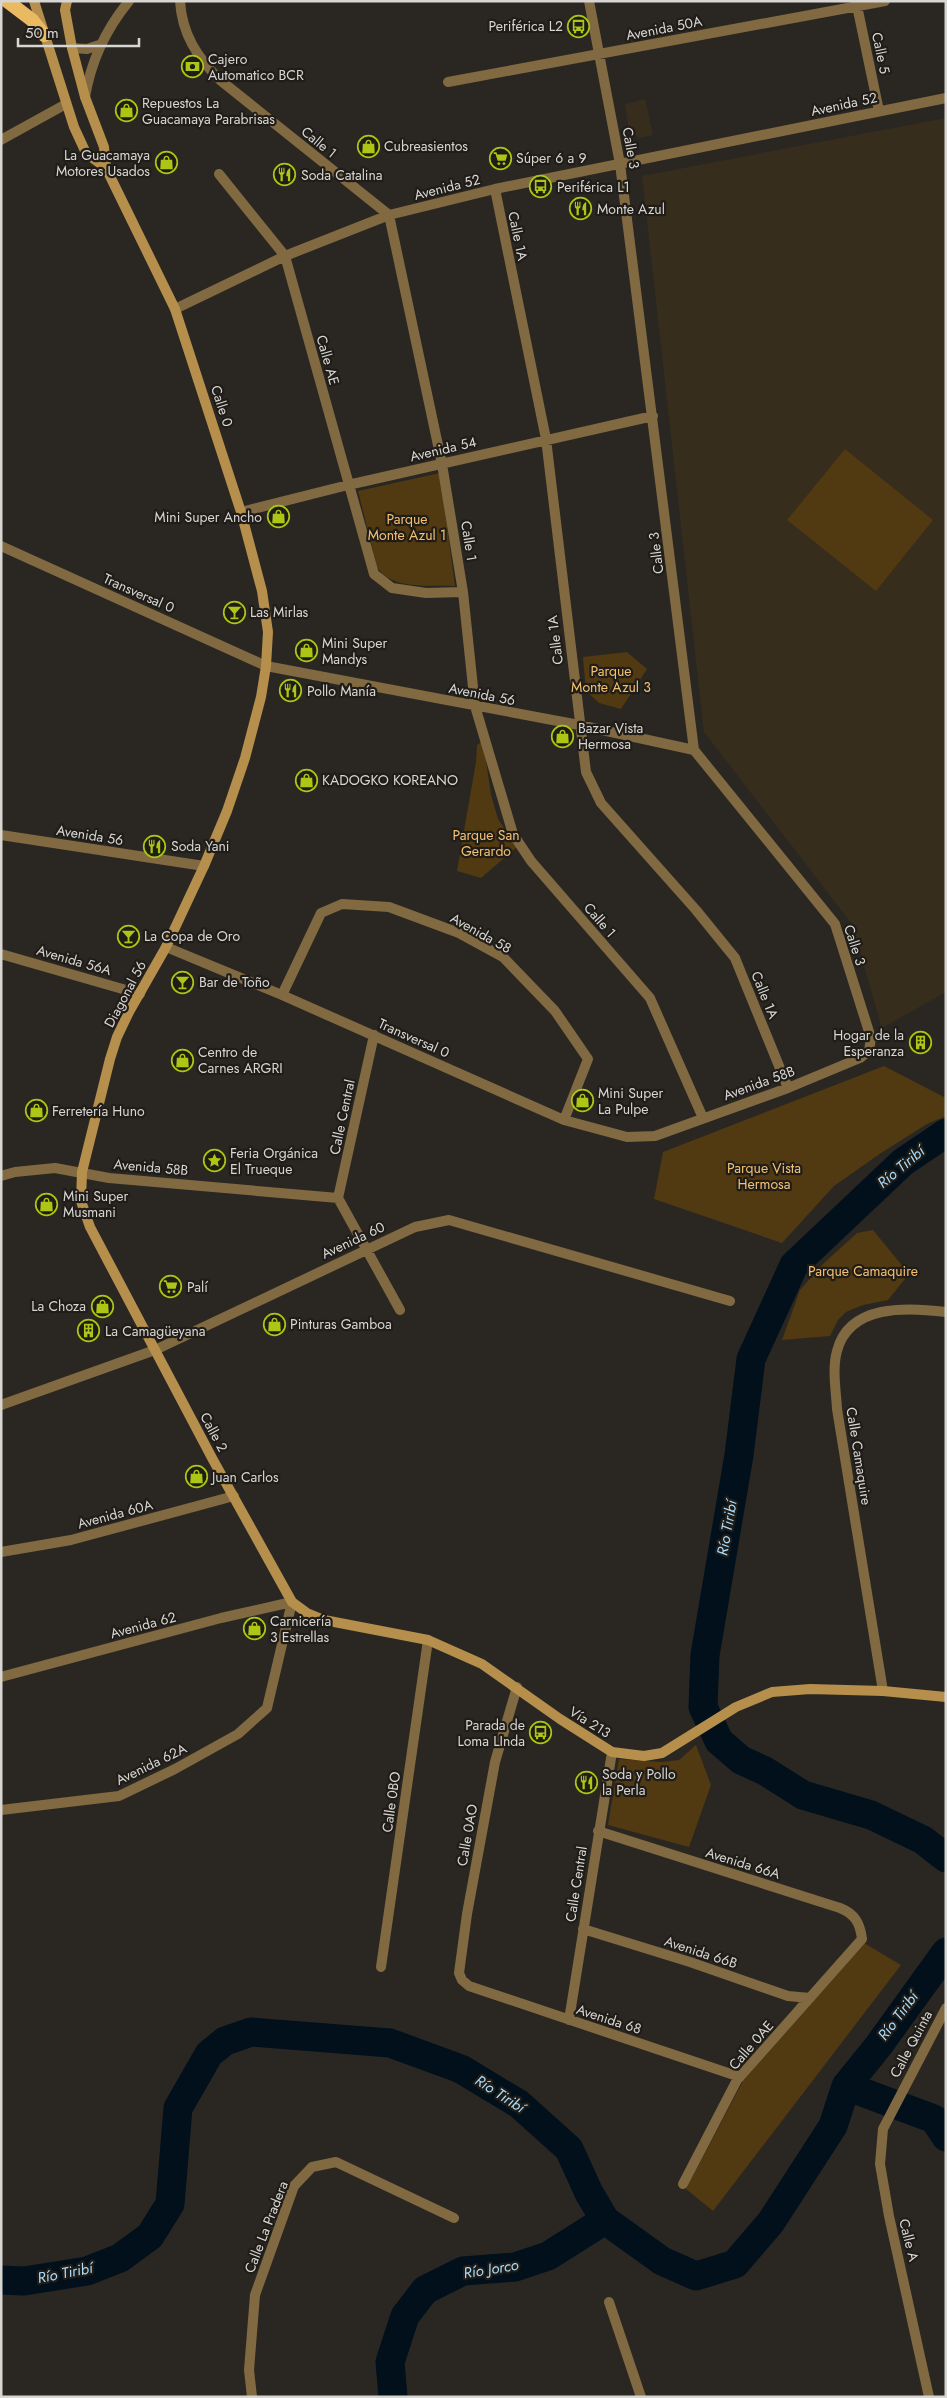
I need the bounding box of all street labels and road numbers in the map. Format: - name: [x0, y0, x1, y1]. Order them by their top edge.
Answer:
- street label: Avenida 50A: [624, 11, 705, 45]
- street label: Calle 5: [867, 30, 895, 76]
- street label: Avenida 52: [809, 87, 879, 121]
- street label: Calle 1: [297, 121, 341, 163]
- street label: Calle 3: [618, 126, 645, 171]
- street label: Avenida 52: [412, 169, 482, 205]
- street label: Calle 1A: [503, 210, 533, 263]
- street label: Calle AE: [311, 333, 345, 387]
- street label: Calle 0: [206, 383, 238, 429]
- street label: Avenida 54: [408, 432, 478, 466]
- street label: Calle 1: [456, 519, 482, 563]
- street label: Calle 3: [643, 531, 668, 575]
- street label: Transversal 0: [100, 568, 178, 618]
- street label: Calle 1A: [542, 613, 568, 666]
- street label: Avenida 56: [447, 678, 517, 710]
- street label: Avenida 56: [55, 820, 125, 850]
- street label: Calle 1: [579, 898, 621, 942]
- street label: Avenida 58: [447, 908, 515, 958]
- street label: Calle 3: [839, 922, 871, 968]
- street label: Avenida 56A: [34, 940, 114, 980]
- street label: Diagonal 56: [99, 957, 151, 1031]
- street label: Calle 1A: [746, 968, 784, 1022]
- street label: Transversal 0: [375, 1013, 453, 1063]
- street label: Avenida 58B: [720, 1061, 798, 1105]
- street label: Calle Central: [324, 1078, 360, 1156]
- street label: Avenida 58B: [113, 1154, 189, 1180]
- street label: Avenida 60: [318, 1217, 388, 1263]
- street label: Calle Camaquire: [841, 1406, 877, 1506]
- street label: Calle 2: [195, 1409, 233, 1455]
- street label: Avenida 60A: [75, 1494, 156, 1534]
- street label: Avenida 62: [108, 1607, 178, 1643]
- street label: Vía 213: [565, 1701, 615, 1743]
- street label: Avenida 62A: [112, 1738, 191, 1790]
- street label: Calle 0BO: [377, 1770, 405, 1834]
- street label: Calle 0AO: [452, 1803, 482, 1867]
- street label: Avenida 66A: [703, 1842, 783, 1884]
- street label: Calle Central: [560, 1845, 592, 1923]
- street label: Avenida 66B: [662, 1931, 740, 1973]
- street label: Avenida 68: [574, 1999, 644, 2039]
- street label: Calle Quinta: [885, 2007, 937, 2081]
- street label: Calle 0AE: [724, 2016, 778, 2074]
- street label: Calle La Pradera: [239, 2178, 293, 2276]
- street label: Calle A: [894, 2217, 924, 2264]

